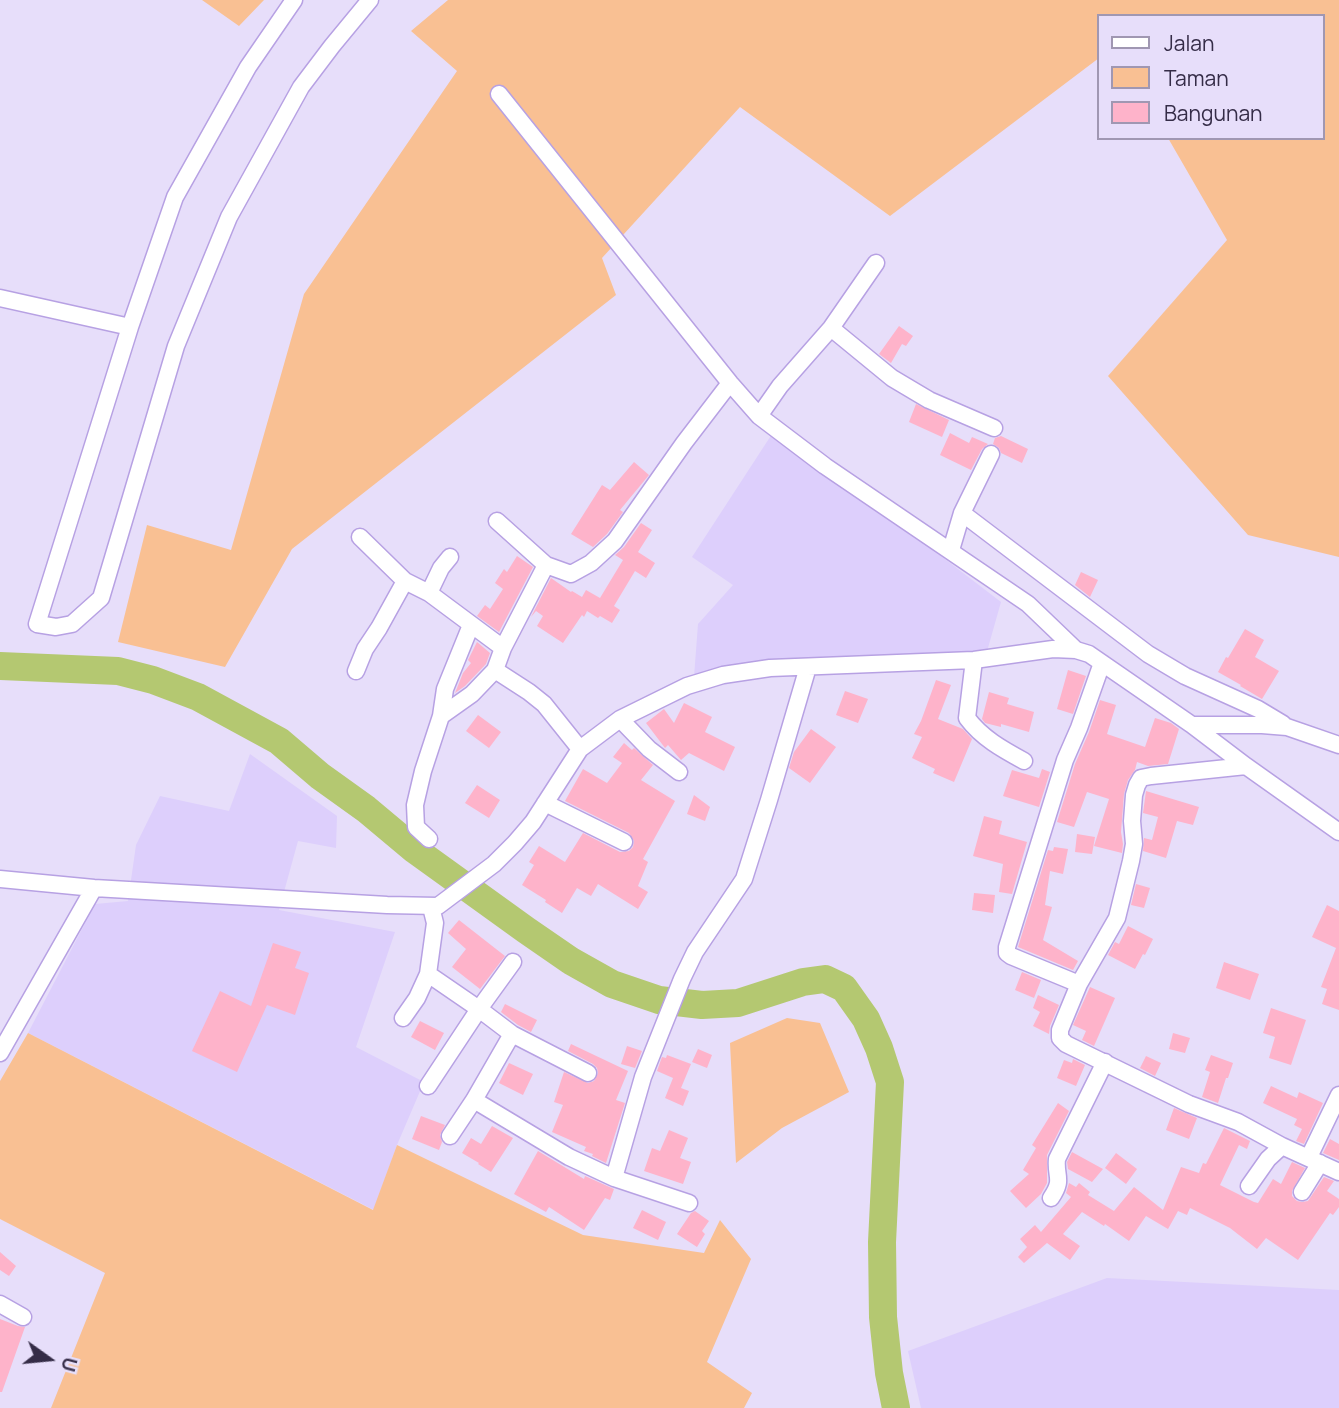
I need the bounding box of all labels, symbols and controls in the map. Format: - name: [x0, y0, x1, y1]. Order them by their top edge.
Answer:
- legend: [1098, 14, 1325, 140]
- text: Jalan: [1164, 29, 1214, 57]
- text: Taman: [1164, 64, 1229, 92]
- text: Bangunan: [1164, 99, 1263, 127]
- north arrow: [14, 1324, 84, 1394]
- text: U: [55, 1354, 84, 1374]

